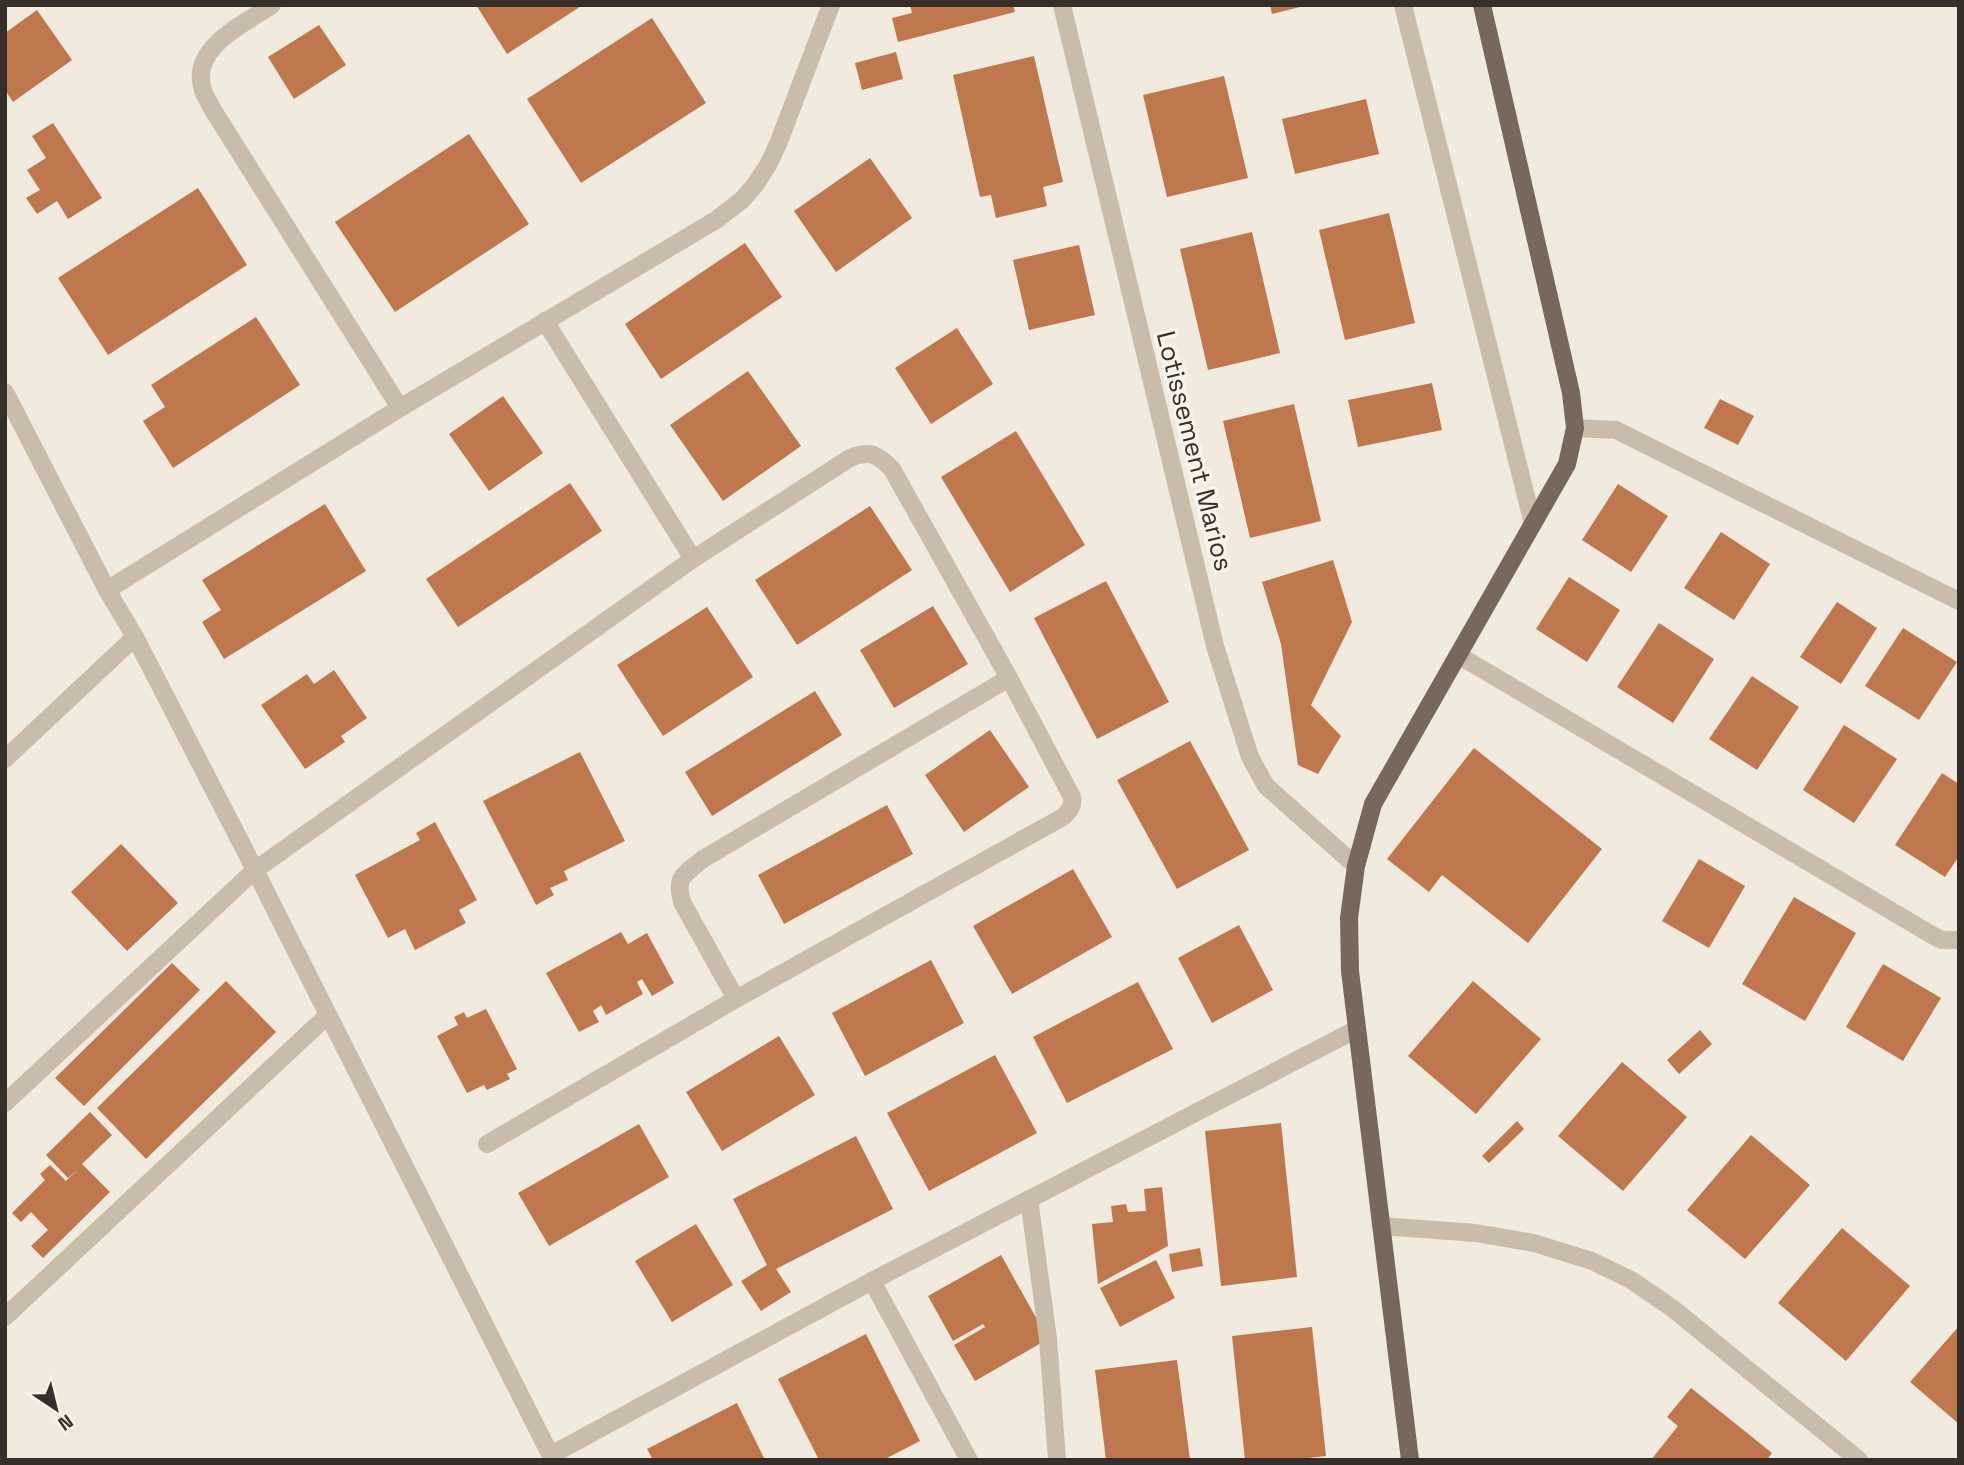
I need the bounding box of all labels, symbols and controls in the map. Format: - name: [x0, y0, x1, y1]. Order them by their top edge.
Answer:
- street label: Lotissement Marios: [1149, 327, 1241, 575]
- north arrow: [21, 1374, 91, 1444]
- text: N: [53, 1409, 78, 1436]

